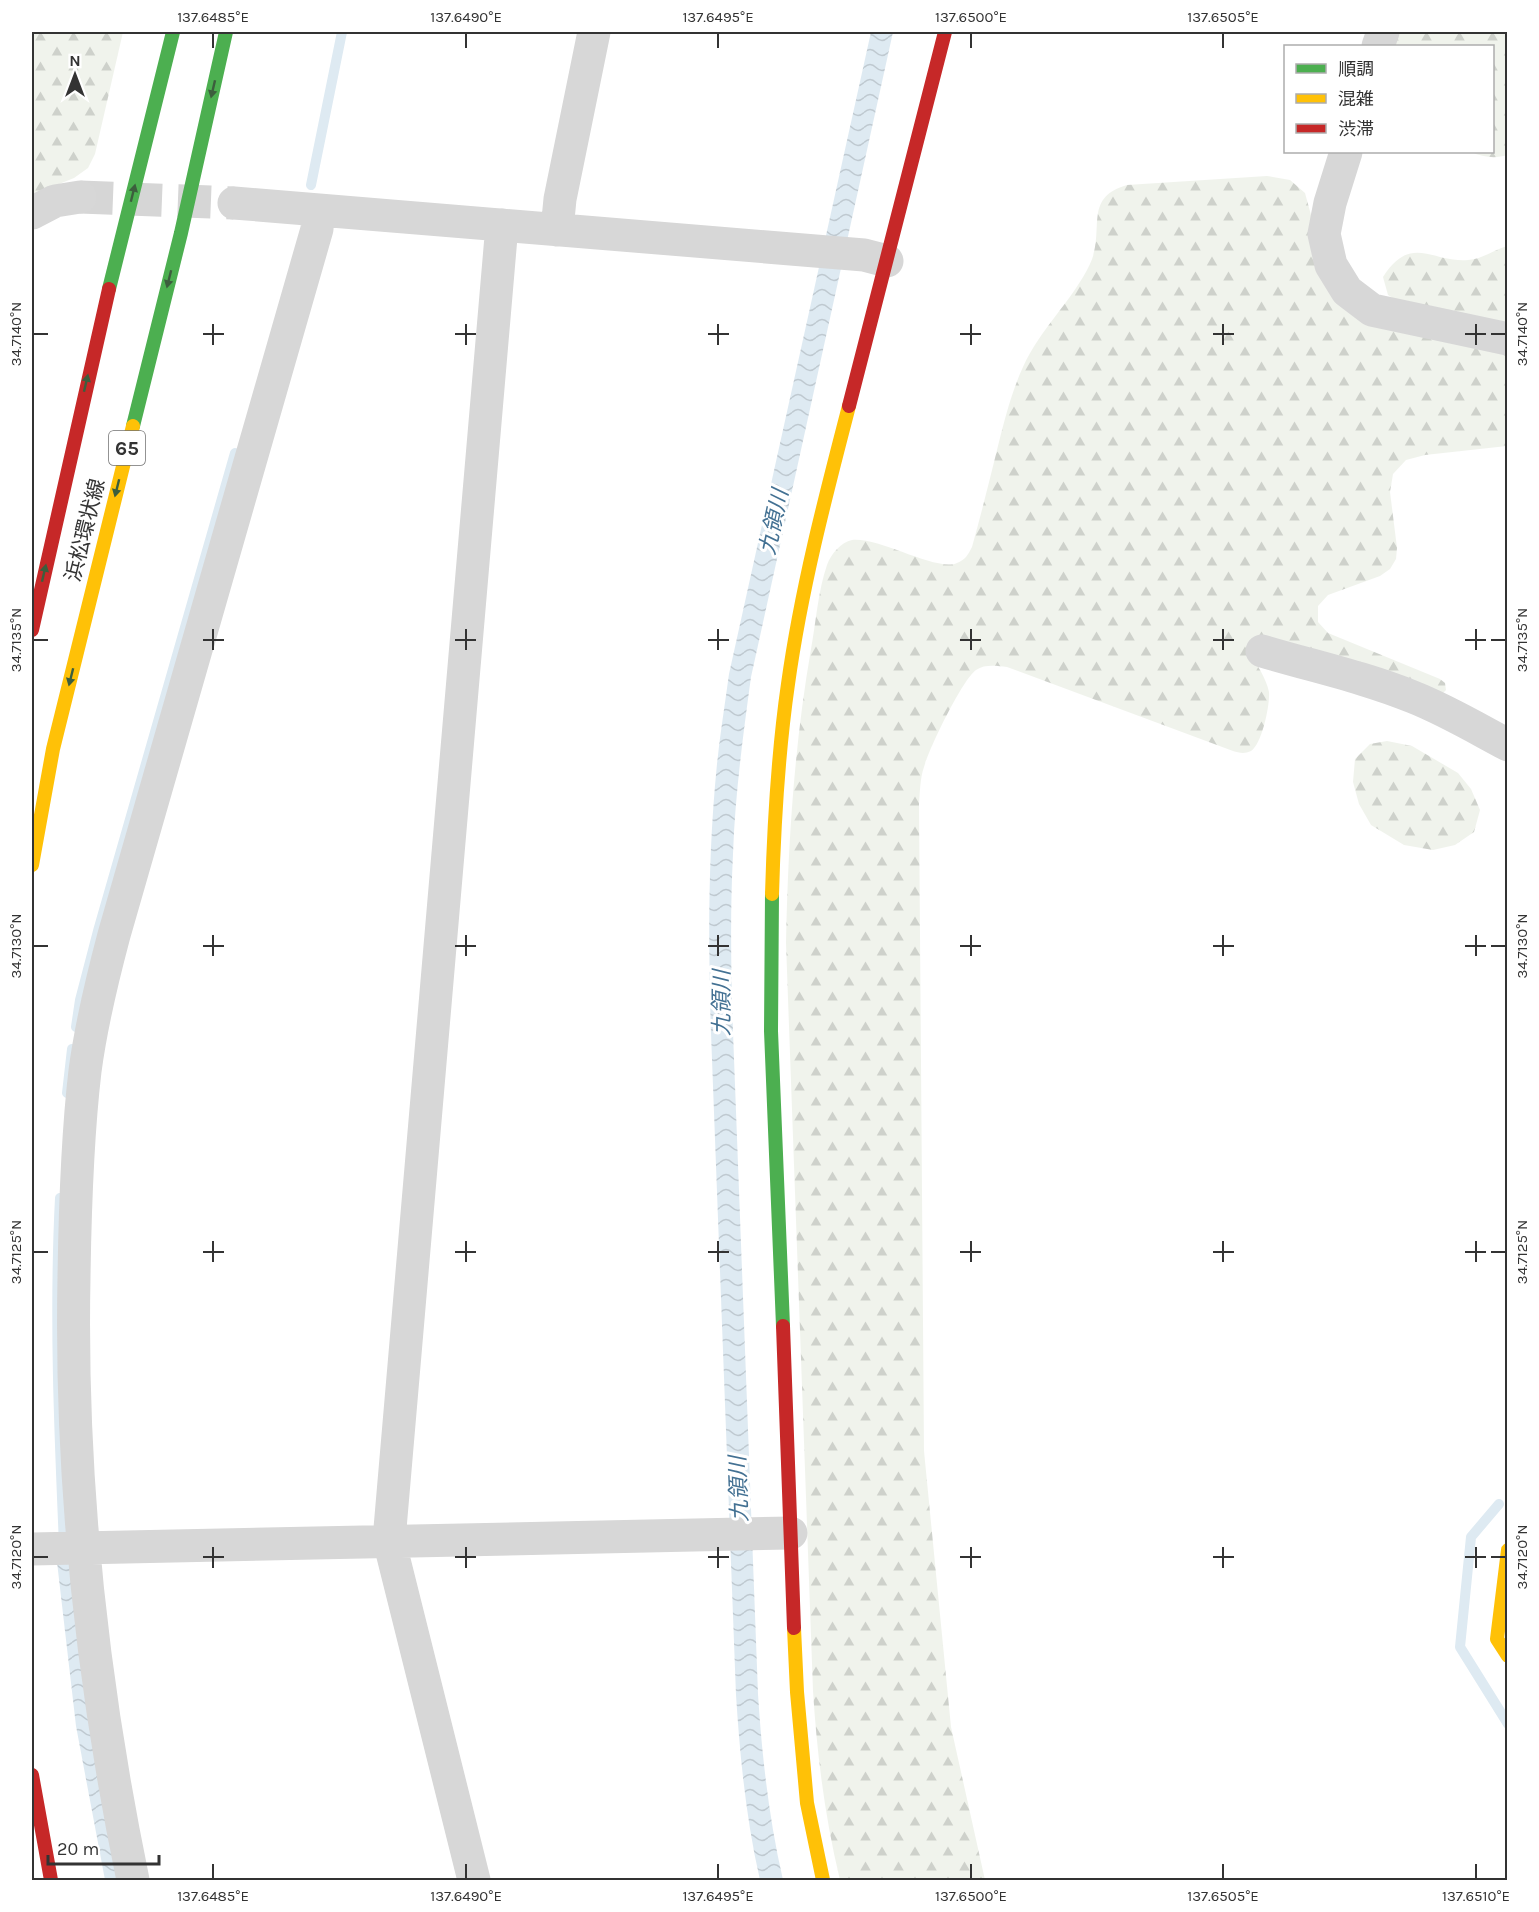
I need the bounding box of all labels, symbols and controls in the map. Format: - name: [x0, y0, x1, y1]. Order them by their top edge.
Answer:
- text: 137.6485°E: [177, 8, 249, 26]
- text: 137.6490°E: [430, 8, 502, 26]
- text: 137.6495°E: [682, 8, 754, 26]
- text: 137.6500°E: [935, 8, 1007, 26]
- text: 137.6505°E: [1187, 8, 1259, 26]
- north arrow: [45, 45, 105, 105]
- legend: [1284, 45, 1494, 153]
- text: N: [69, 51, 81, 70]
- text: 順調: [1338, 58, 1374, 80]
- one-way arrow: [208, 79, 218, 98]
- text: 混雑: [1338, 88, 1374, 110]
- text: 渋滞: [1338, 118, 1374, 140]
- one-way arrow: [128, 184, 138, 203]
- one-way arrow: [164, 269, 174, 288]
- text: 34.7140°N: [7, 302, 25, 366]
- text: 34.7140°N: [1513, 302, 1531, 366]
- one-way arrow: [82, 374, 92, 392]
- road number: 65: [109, 431, 145, 465]
- street label: 浜松環状線: [61, 476, 109, 584]
- one-way arrow: [111, 479, 121, 497]
- water label: 九領川: [754, 485, 794, 557]
- one-way arrow: [40, 563, 49, 582]
- text: 34.7135°N: [7, 608, 25, 672]
- text: 34.7135°N: [1513, 608, 1531, 672]
- one-way arrow: [65, 668, 75, 687]
- text: 34.7130°N: [7, 913, 25, 979]
- text: 34.7130°N: [1513, 913, 1531, 979]
- water label: 九領川: [709, 968, 735, 1036]
- text: 34.7125°N: [7, 1220, 25, 1284]
- text: 34.7125°N: [1513, 1220, 1531, 1284]
- water label: 九領川: [725, 1454, 753, 1522]
- text: 34.7120°N: [7, 1525, 25, 1589]
- text: 34.7120°N: [1513, 1525, 1531, 1589]
- scale bar: [48, 1828, 159, 1866]
- text: 20 m: [57, 1838, 99, 1860]
- text: 137.6485°E: [177, 1887, 249, 1905]
- text: 137.6490°E: [430, 1887, 502, 1905]
- text: 137.6495°E: [682, 1887, 754, 1905]
- text: 137.6500°E: [935, 1887, 1007, 1905]
- text: 137.6505°E: [1187, 1887, 1259, 1905]
- text: 137.6510°E: [1442, 1887, 1510, 1905]

